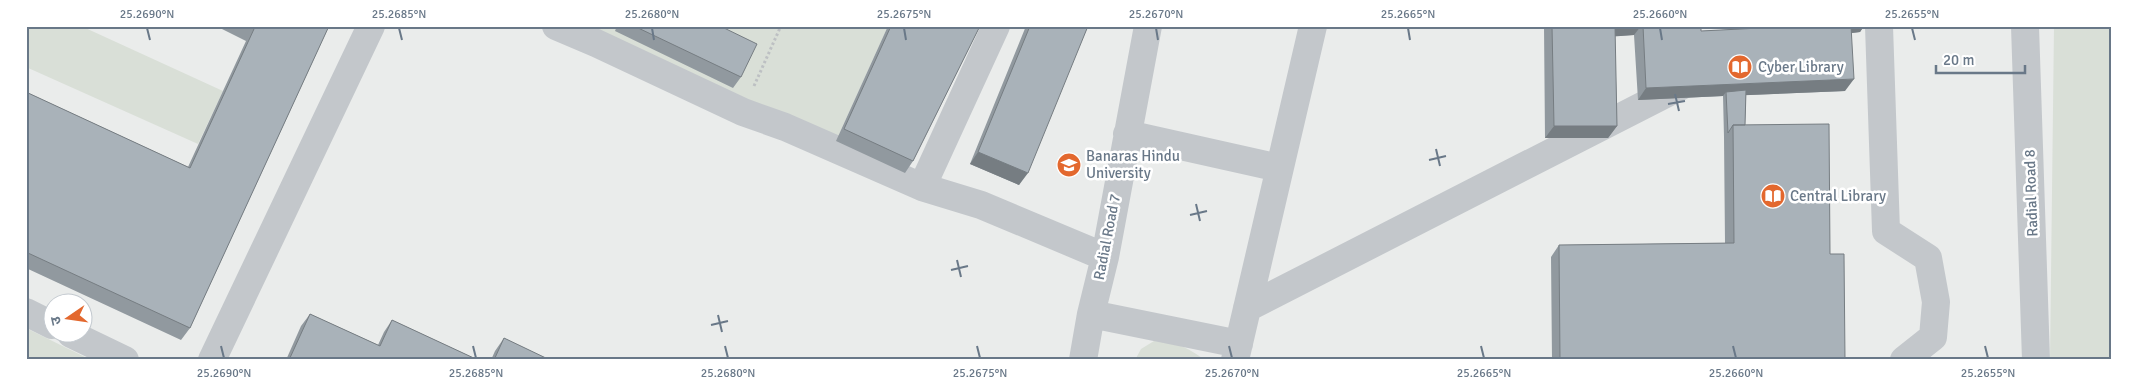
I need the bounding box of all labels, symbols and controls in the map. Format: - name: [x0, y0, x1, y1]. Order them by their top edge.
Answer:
- text: 25.2690°N: [120, 7, 174, 22]
- text: 25.2685°N: [372, 7, 426, 22]
- text: 25.2680°N: [625, 7, 679, 22]
- text: 25.2675°N: [877, 7, 931, 22]
- text: 25.2670°N: [1129, 7, 1183, 22]
- text: 25.2665°N: [1381, 7, 1435, 22]
- text: 25.2660°N: [1633, 7, 1687, 22]
- text: 25.2655°N: [1885, 7, 1939, 22]
- scale bar: [1936, 42, 2024, 74]
- text: 20 m: [1943, 51, 1974, 69]
- library icon: Cyber Library: [1727, 54, 1753, 80]
- place label: Cyber Library: [1758, 58, 1844, 76]
- place label: Banaras Hindu University: [1086, 147, 1180, 182]
- street label: Radial Road 8: [2020, 149, 2042, 237]
- school or university icon: Banaras Hindu University: [1056, 152, 1082, 178]
- library icon: Central Library: [1760, 183, 1786, 209]
- place label: Central Library: [1790, 187, 1886, 205]
- street label: Radial Road 7: [1090, 192, 1124, 282]
- north arrow: [42, 294, 92, 344]
- text: उ: [46, 314, 65, 327]
- text: 25.2690°N: [197, 366, 251, 381]
- text: 25.2685°N: [449, 366, 503, 381]
- text: 25.2680°N: [701, 366, 755, 381]
- text: 25.2675°N: [953, 366, 1007, 381]
- text: 25.2670°N: [1205, 366, 1259, 381]
- text: 25.2665°N: [1457, 366, 1511, 381]
- text: 25.2660°N: [1709, 366, 1763, 381]
- text: 25.2655°N: [1961, 366, 2015, 381]

